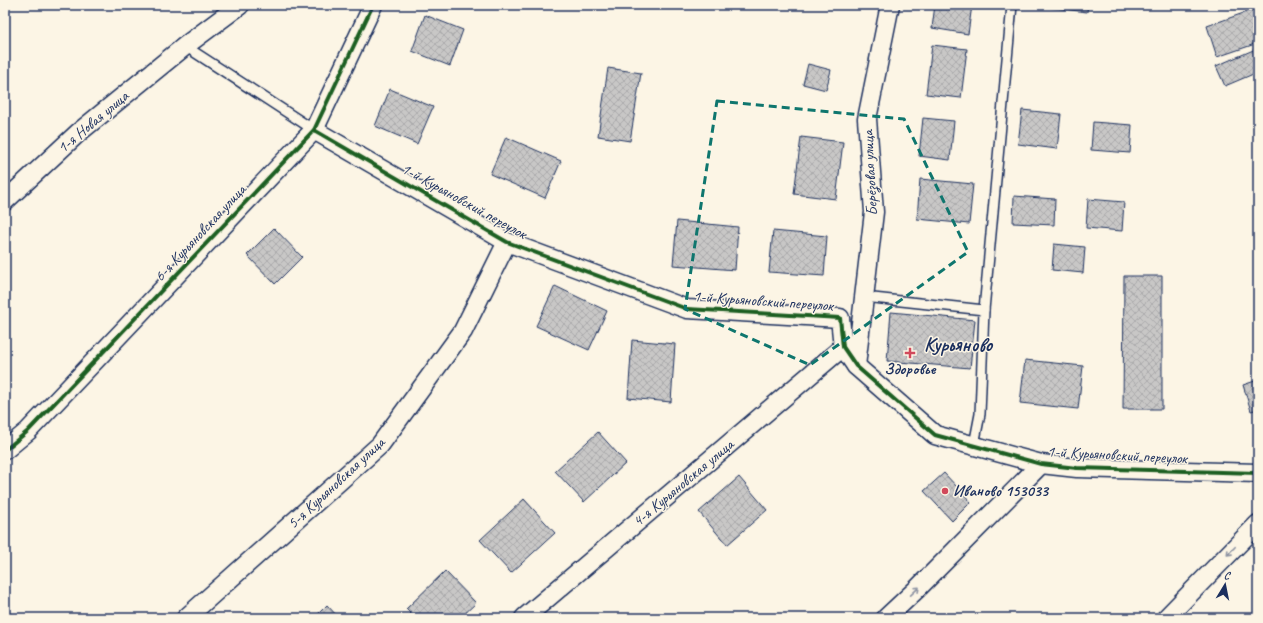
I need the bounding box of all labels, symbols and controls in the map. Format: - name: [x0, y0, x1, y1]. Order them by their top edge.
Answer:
- street label: 1-я Новая улица: [53, 86, 134, 158]
- street label: Берёзовая улица: [858, 128, 882, 216]
- street label: 1-й Курьяновский переулок: [398, 158, 532, 245]
- street label: 6-я Курьяновская улица: [150, 179, 251, 286]
- street label: 1-й Курьяновский переулок: [692, 286, 836, 316]
- district label: Курьяново: [924, 332, 994, 357]
- marker: Здоровье: [905, 348, 915, 358]
- place label: Здоровье: [884, 359, 937, 379]
- street label: 5-я Курьяновская улица: [283, 432, 390, 533]
- street label: 4-я Курьяновская улица: [628, 434, 739, 531]
- street label: 1-й Курьяновский переулок: [1046, 441, 1190, 469]
- place label: Иваново 153033: [953, 481, 1050, 501]
- marker: Иваново 153033: [940, 486, 950, 496]
- one-way arrow: [1226, 546, 1236, 556]
- north arrow: [1205, 565, 1245, 605]
- text: С: [1223, 568, 1232, 583]
- one-way arrow: [910, 587, 920, 596]

